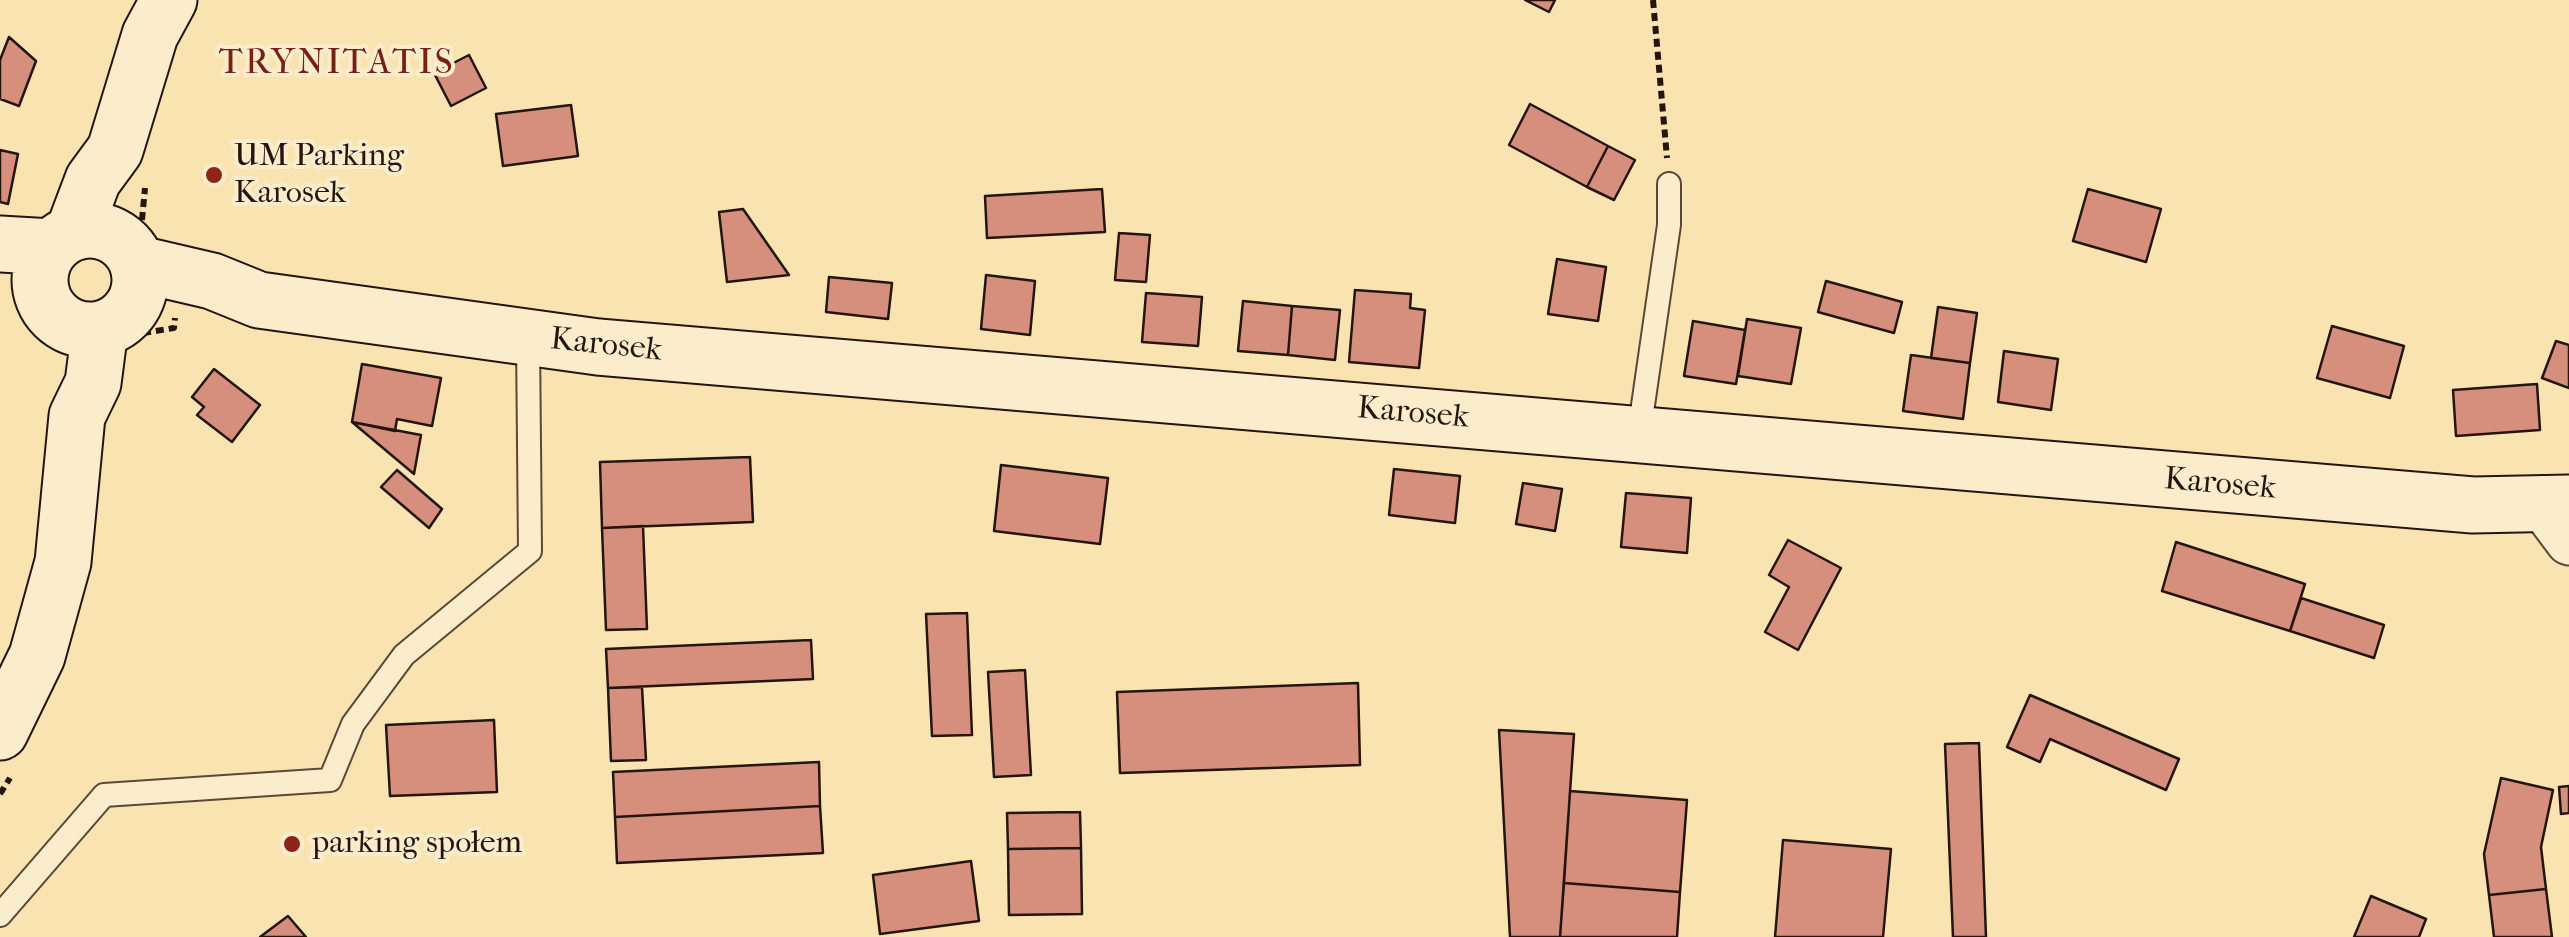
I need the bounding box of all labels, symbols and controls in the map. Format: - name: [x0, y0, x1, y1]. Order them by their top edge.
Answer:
- district label: TRYNITATIS: [219, 43, 455, 85]
- place label: UM Parking Karosek: [234, 138, 404, 213]
- marker: UM Parking Karosek: [203, 164, 225, 186]
- street label: Karosek: [548, 321, 664, 371]
- street label: Karosek: [1356, 390, 1470, 438]
- street label: Karosek: [2163, 461, 2277, 509]
- place label: parking społem: [312, 825, 522, 863]
- marker: parking społem: [281, 833, 303, 855]

